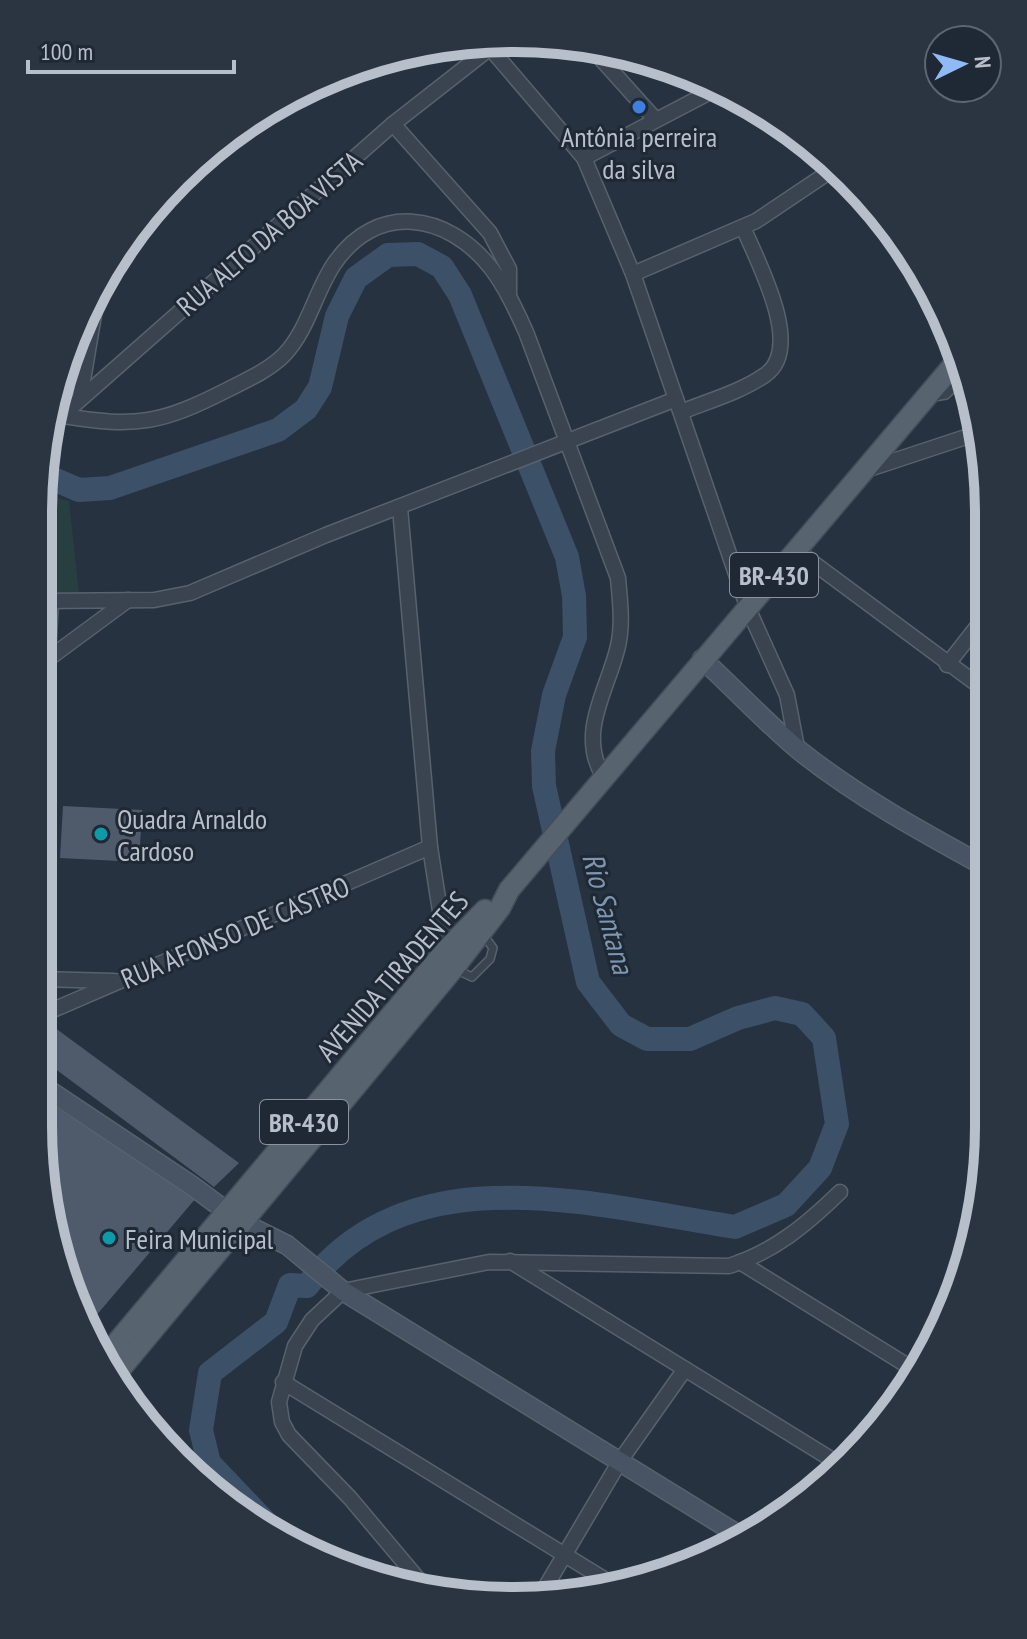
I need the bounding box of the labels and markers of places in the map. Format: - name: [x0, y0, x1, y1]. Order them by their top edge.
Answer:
- marker: Antônia perreira da silva: [630, 98, 648, 116]
- place label: Antônia perreira da silva: [561, 118, 717, 187]
- place label: Quadra Arnaldo Cardoso: [117, 800, 267, 869]
- marker: Quadra Arnaldo Cardoso: [92, 825, 110, 843]
- place label: Feira Municipal: [125, 1220, 274, 1257]
- marker: Feira Municipal: [100, 1229, 118, 1247]

